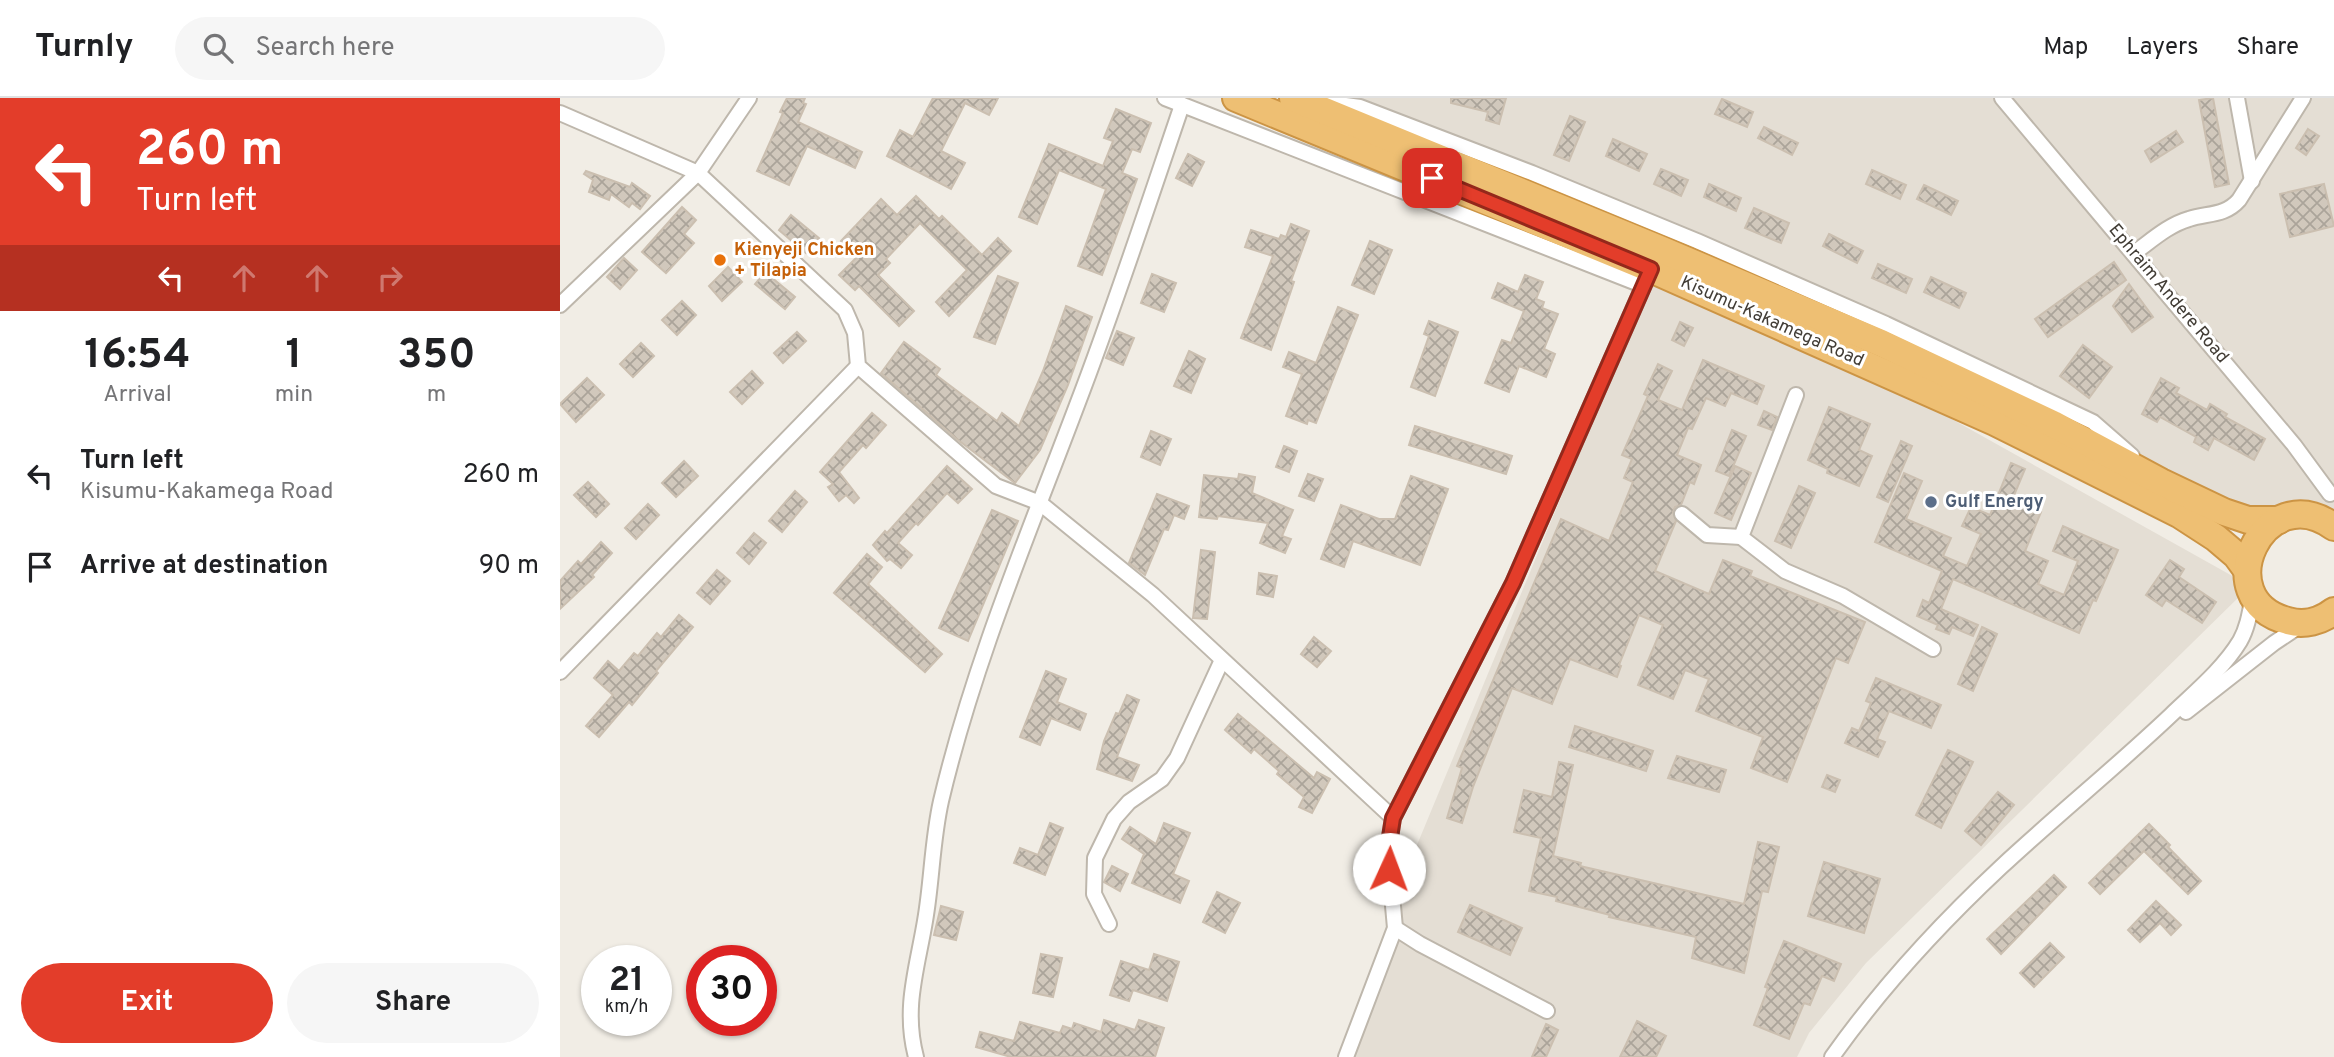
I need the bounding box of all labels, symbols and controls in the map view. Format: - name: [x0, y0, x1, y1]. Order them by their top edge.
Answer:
- search box: [175, 17, 665, 80]
- text: Turnly: [35, 27, 133, 69]
- icon: search: [199, 29, 237, 67]
- text: Search here: [255, 32, 394, 65]
- text: Map: [2043, 33, 2088, 63]
- text: Layers: [2126, 33, 2198, 63]
- text: Share: [2236, 33, 2299, 63]
- text: 260 m: [136, 121, 283, 183]
- icon: left: [21, 126, 112, 217]
- pin: [1402, 148, 1462, 208]
- icon: arrive: [1413, 159, 1451, 197]
- text: Turn left: [136, 182, 257, 222]
- street label: Ephraim Andere Road: [2103, 219, 2233, 369]
- place label: Kienyeji Chicken + Tilapia: [734, 239, 875, 283]
- marker: Kienyeji Chicken + Tilapia: [712, 252, 728, 268]
- icon: left: [152, 259, 190, 297]
- icon: ahead: [225, 259, 263, 297]
- icon: ahead: [298, 259, 336, 297]
- icon: right: [371, 259, 409, 297]
- street label: Kisumu-Kakamega Road: [1677, 271, 1867, 373]
- text: 16:54: [84, 330, 191, 383]
- text: 1: [286, 330, 302, 383]
- text: 350: [397, 330, 476, 383]
- text: Arrival: [103, 381, 172, 410]
- text: min: [275, 381, 313, 410]
- text: m: [427, 381, 446, 410]
- text: Turn left: [80, 445, 184, 478]
- icon: left: [21, 457, 59, 495]
- text: 260 m: [463, 459, 539, 492]
- text: Kisumu-Kakamega Road: [80, 478, 333, 507]
- place label: Gulf Energy: [1945, 491, 2044, 514]
- marker: Gulf Energy: [1923, 494, 1939, 510]
- icon: arrive: [21, 548, 59, 586]
- text: Arrive at destination: [80, 550, 328, 583]
- text: 90 m: [479, 550, 539, 583]
- position arrow: [1352, 832, 1426, 906]
- speed limit sign: 30: [686, 945, 777, 1036]
- text: 21: [609, 959, 644, 1003]
- button: Exit: [21, 963, 273, 1043]
- button: Share: [287, 963, 539, 1043]
- text: km/h: [605, 996, 648, 1019]

